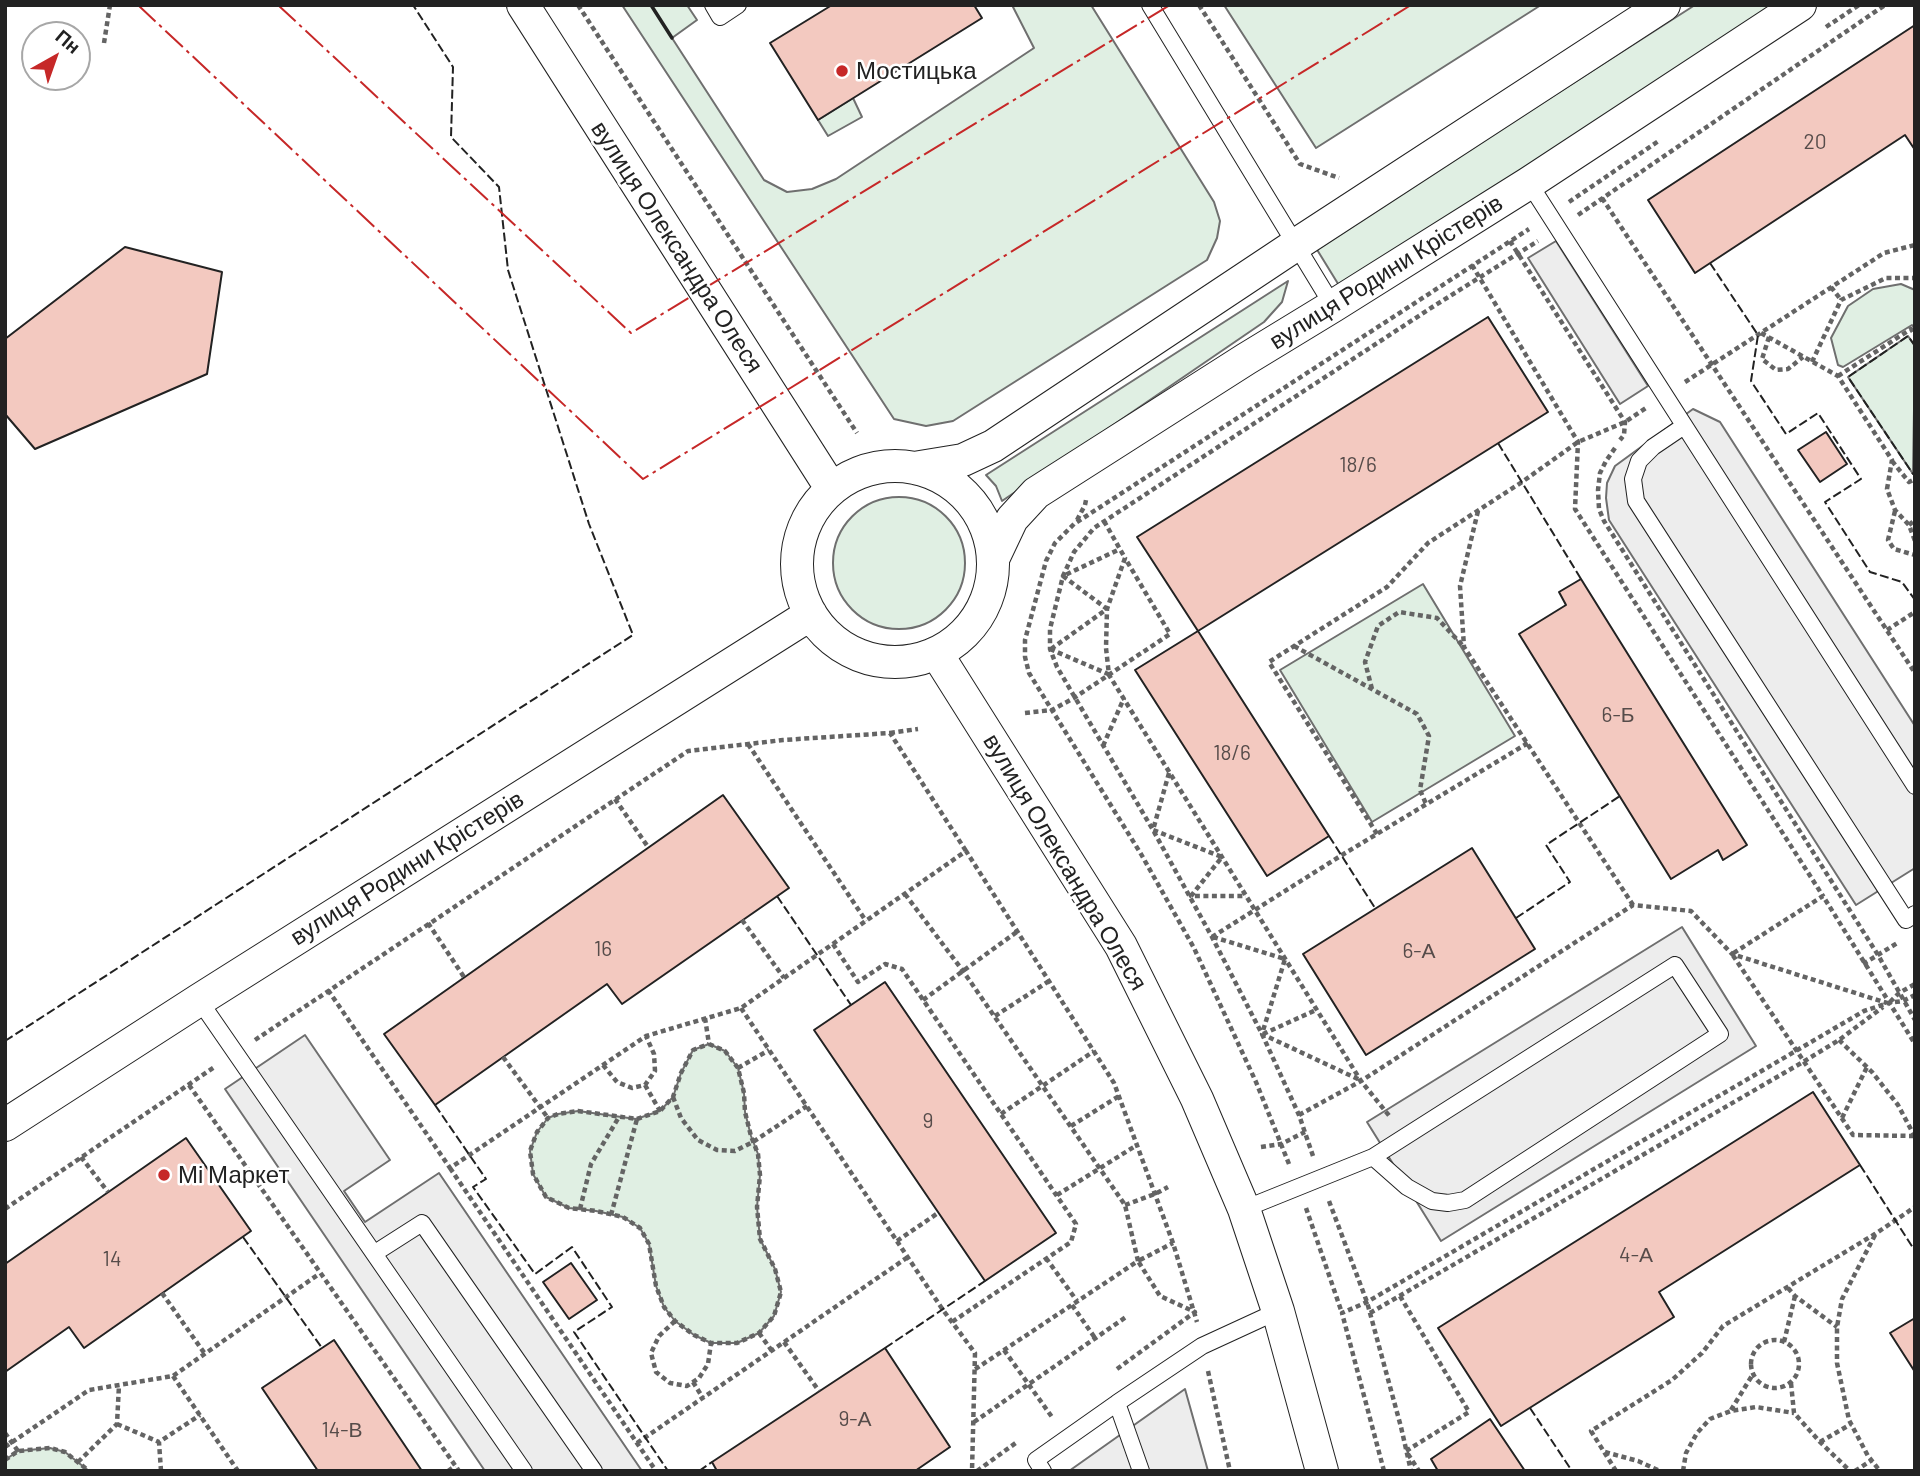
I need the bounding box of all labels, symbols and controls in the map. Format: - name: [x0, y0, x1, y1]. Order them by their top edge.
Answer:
- north arrow: [21, 21, 91, 91]
- text: Пн: [52, 24, 86, 58]
- place label: Мостицька: [856, 57, 977, 85]
- marker: Мостицька: [834, 63, 850, 79]
- street label: вулиця Олександра Олеся: [585, 116, 769, 378]
- house number: 20: [1803, 129, 1827, 155]
- street label: вулиця Родини Крістерів: [1264, 188, 1508, 356]
- house number: 18/6: [1339, 452, 1377, 478]
- house number: 6-Б: [1602, 702, 1634, 728]
- street label: вулиця Олександра Олеся: [977, 729, 1153, 995]
- house number: 18/6: [1213, 740, 1251, 766]
- street label: вулиця Родини Крістерів: [285, 784, 529, 952]
- house number: 16: [594, 936, 612, 962]
- house number: 6-А: [1402, 938, 1436, 964]
- house number: 9: [923, 1108, 933, 1134]
- place label: Мі Маркет: [178, 1161, 289, 1189]
- marker: Мі Маркет: [156, 1167, 172, 1183]
- house number: 4-А: [1619, 1242, 1653, 1268]
- house number: 14: [103, 1246, 121, 1272]
- house number: 9-А: [838, 1406, 872, 1432]
- house number: 14-В: [321, 1417, 363, 1443]

